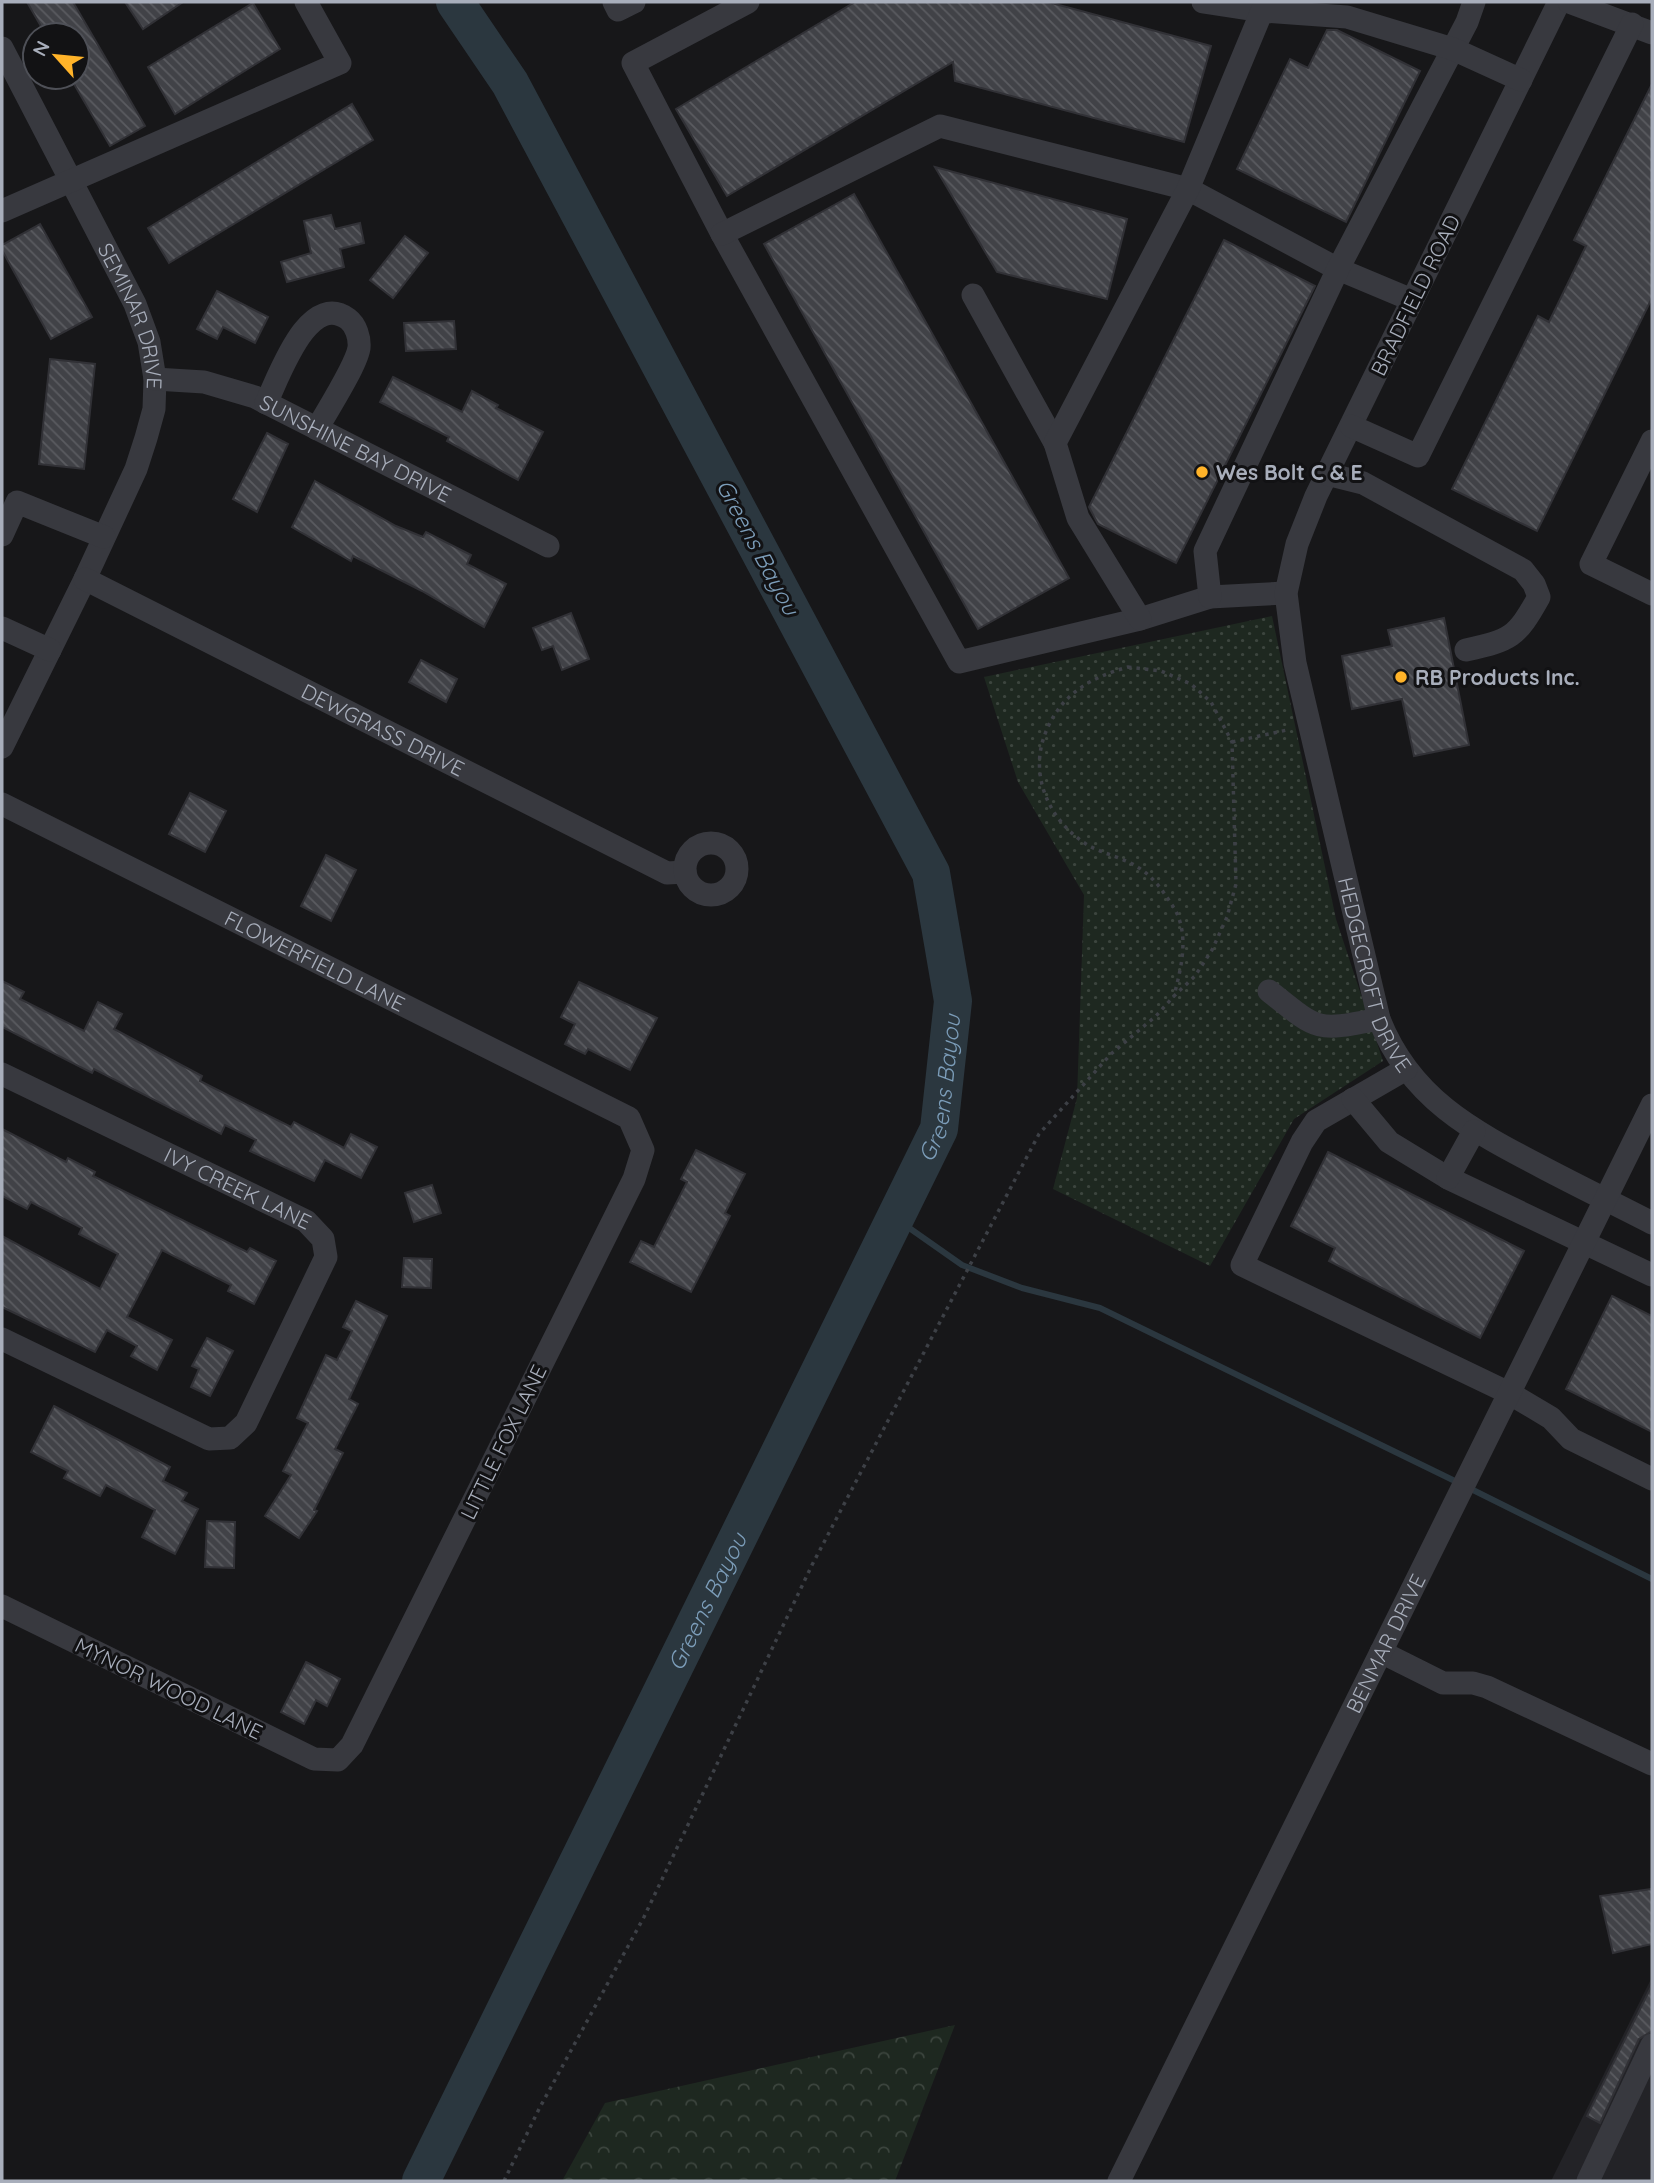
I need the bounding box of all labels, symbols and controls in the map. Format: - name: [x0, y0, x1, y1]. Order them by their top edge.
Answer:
- north arrow: [21, 21, 91, 91]
- text: N: [27, 37, 55, 60]
- street label: BRADFIELD ROAD: [1365, 210, 1465, 380]
- street label: SEMINAR DRIVE: [92, 238, 168, 390]
- street label: SUNSHINE BAY DRIVE: [255, 389, 456, 508]
- place label: Wes Bolt C & E: [1216, 459, 1363, 485]
- marker: Wes Bolt C & E: [1194, 464, 1210, 480]
- water label: Greens Bayou: [710, 474, 807, 622]
- place label: RB Products Inc.: [1415, 664, 1580, 690]
- marker: RB Products Inc.: [1393, 669, 1409, 685]
- street label: DEWGRASS DRIVE: [297, 678, 469, 782]
- street label: HEDGECROFT DRIVE: [1333, 874, 1418, 1077]
- street label: FLOWERFIELD LANE: [220, 905, 409, 1017]
- water label: Greens Bayou: [911, 1011, 966, 1166]
- street label: IVY CREEK LANE: [160, 1141, 316, 1235]
- street label: LITTLE FOX LANE: [454, 1360, 552, 1524]
- water label: Greens Bayou: [660, 1526, 753, 1675]
- street label: BENMAR DRIVE: [1340, 1569, 1431, 1717]
- street label: MYNOR WOOD LANE: [71, 1631, 267, 1745]

